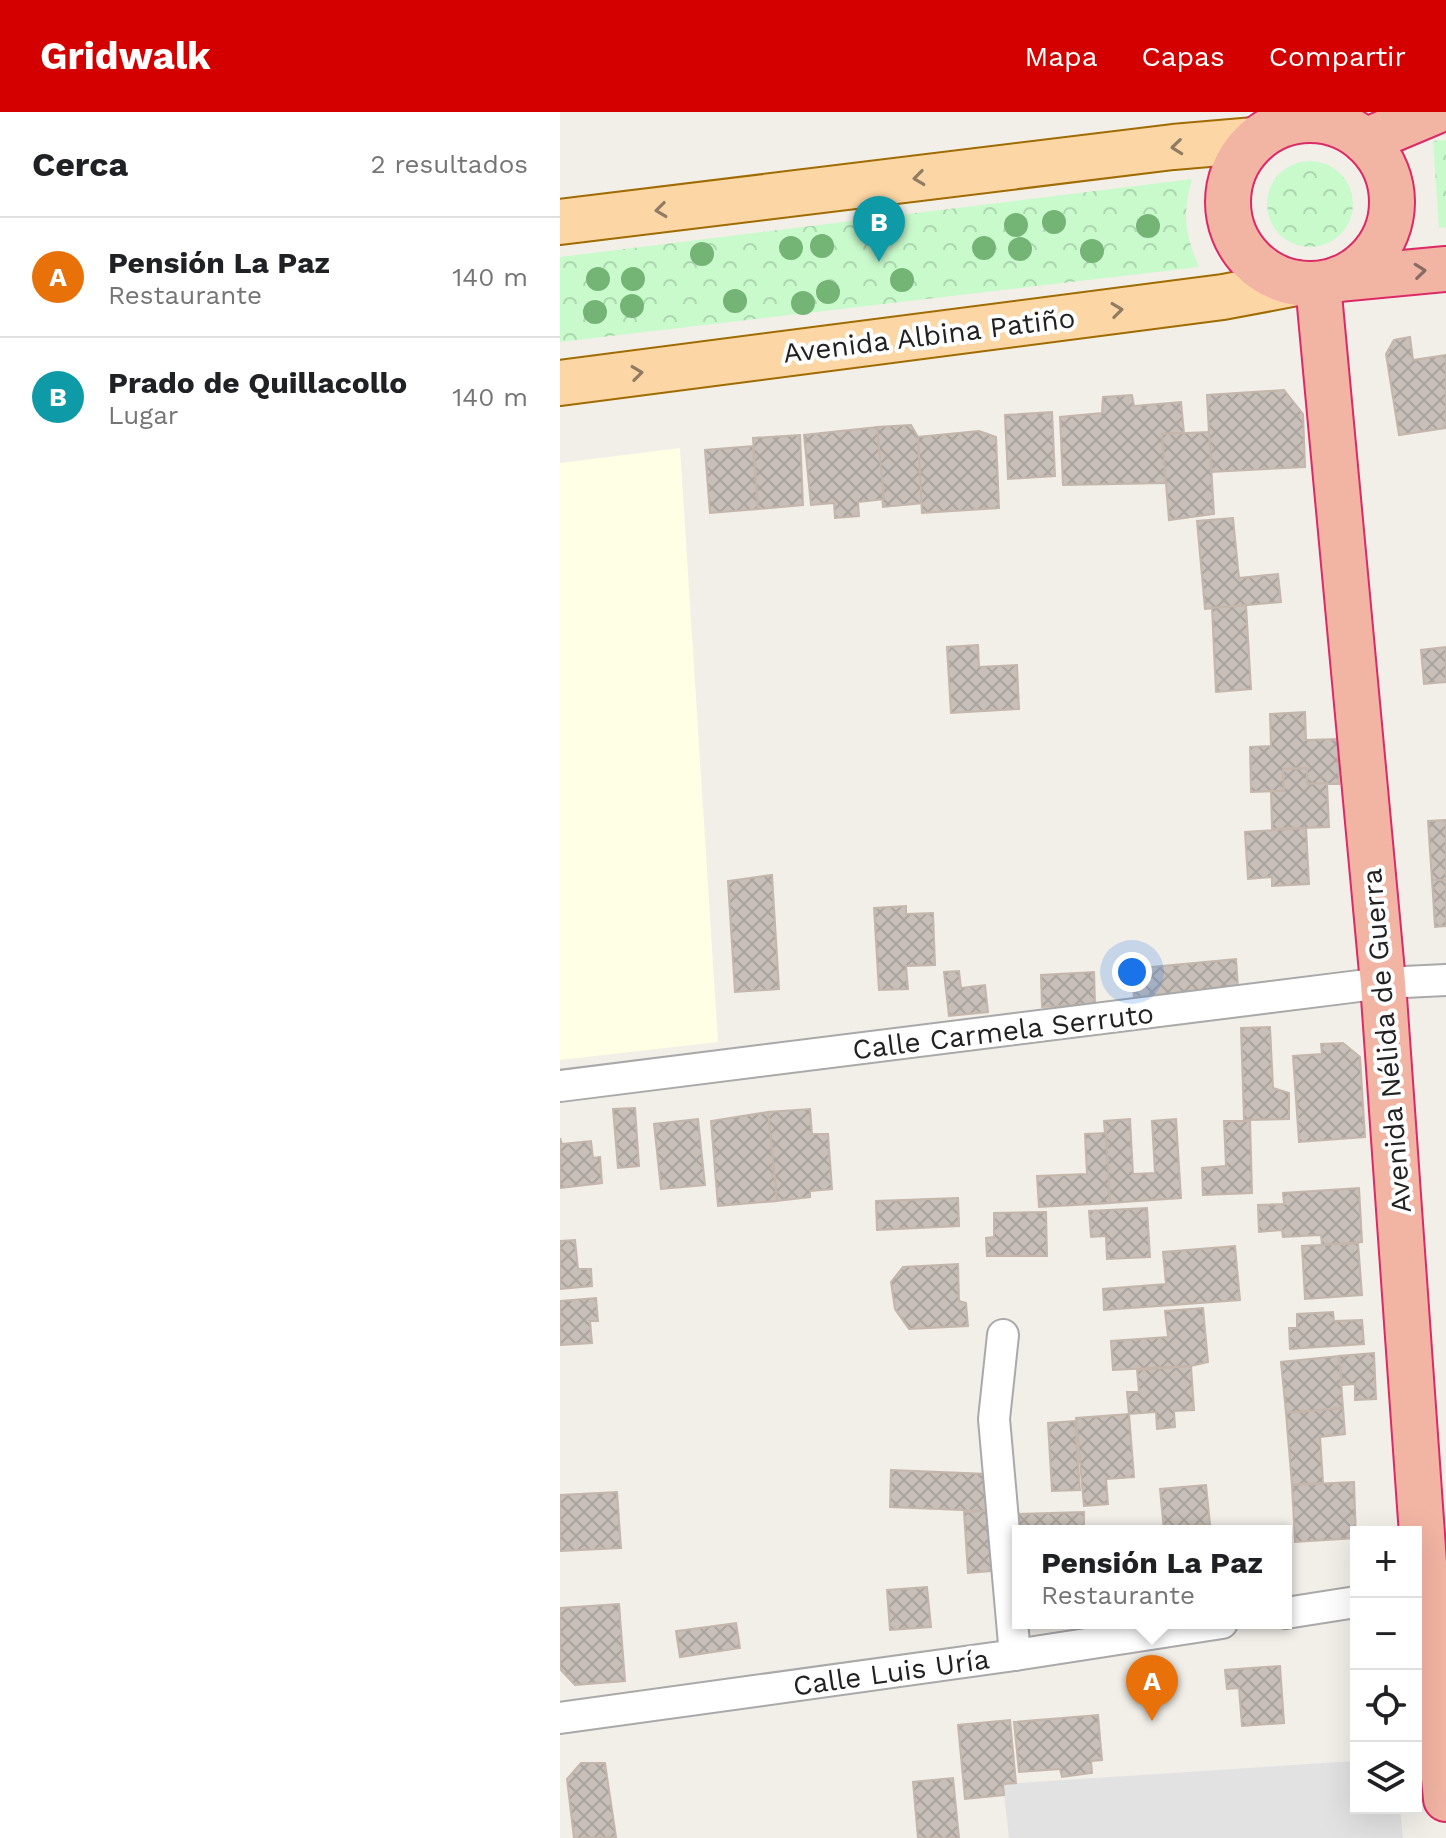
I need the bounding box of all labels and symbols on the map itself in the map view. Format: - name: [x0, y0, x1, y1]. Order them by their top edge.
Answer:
- one-way arrow: [1170, 138, 1183, 155]
- one-way arrow: [912, 169, 926, 186]
- pin: B: [853, 196, 905, 262]
- one-way arrow: [654, 201, 667, 218]
- one-way arrow: [1414, 263, 1427, 280]
- street label: Avenida Albina Patiño: [781, 301, 1077, 370]
- one-way arrow: [1111, 302, 1124, 319]
- one-way arrow: [630, 365, 644, 382]
- street label: Avenida Nélida de Guerra: [1355, 867, 1418, 1214]
- your location: [1112, 952, 1152, 992]
- street label: Calle Carmela Serruto: [851, 997, 1156, 1066]
- street label: Calle Luis Uría: [791, 1642, 991, 1703]
- pin: A: [1126, 1655, 1178, 1721]

